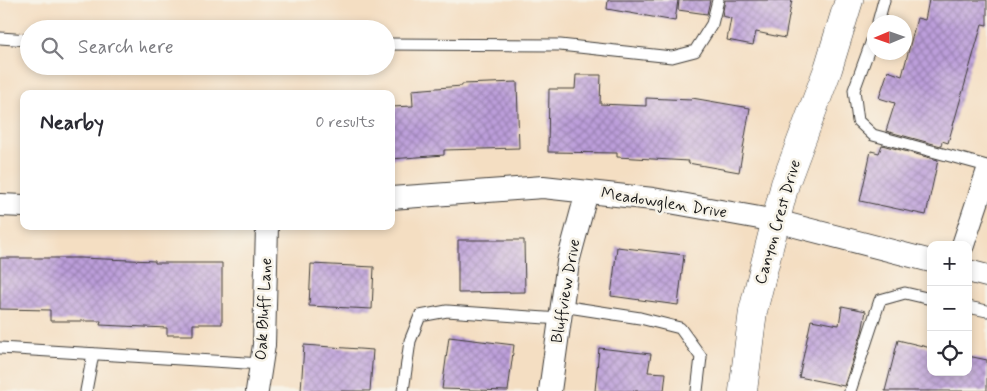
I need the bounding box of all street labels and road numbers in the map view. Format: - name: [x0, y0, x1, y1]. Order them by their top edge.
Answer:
- street label: Canyon Crest Drive: [750, 157, 806, 287]
- street label: Meadowglen Drive: [599, 183, 729, 223]
- street label: Bluffview Drive: [546, 237, 586, 345]
- street label: Oak Bluff Lane: [251, 257, 277, 361]

